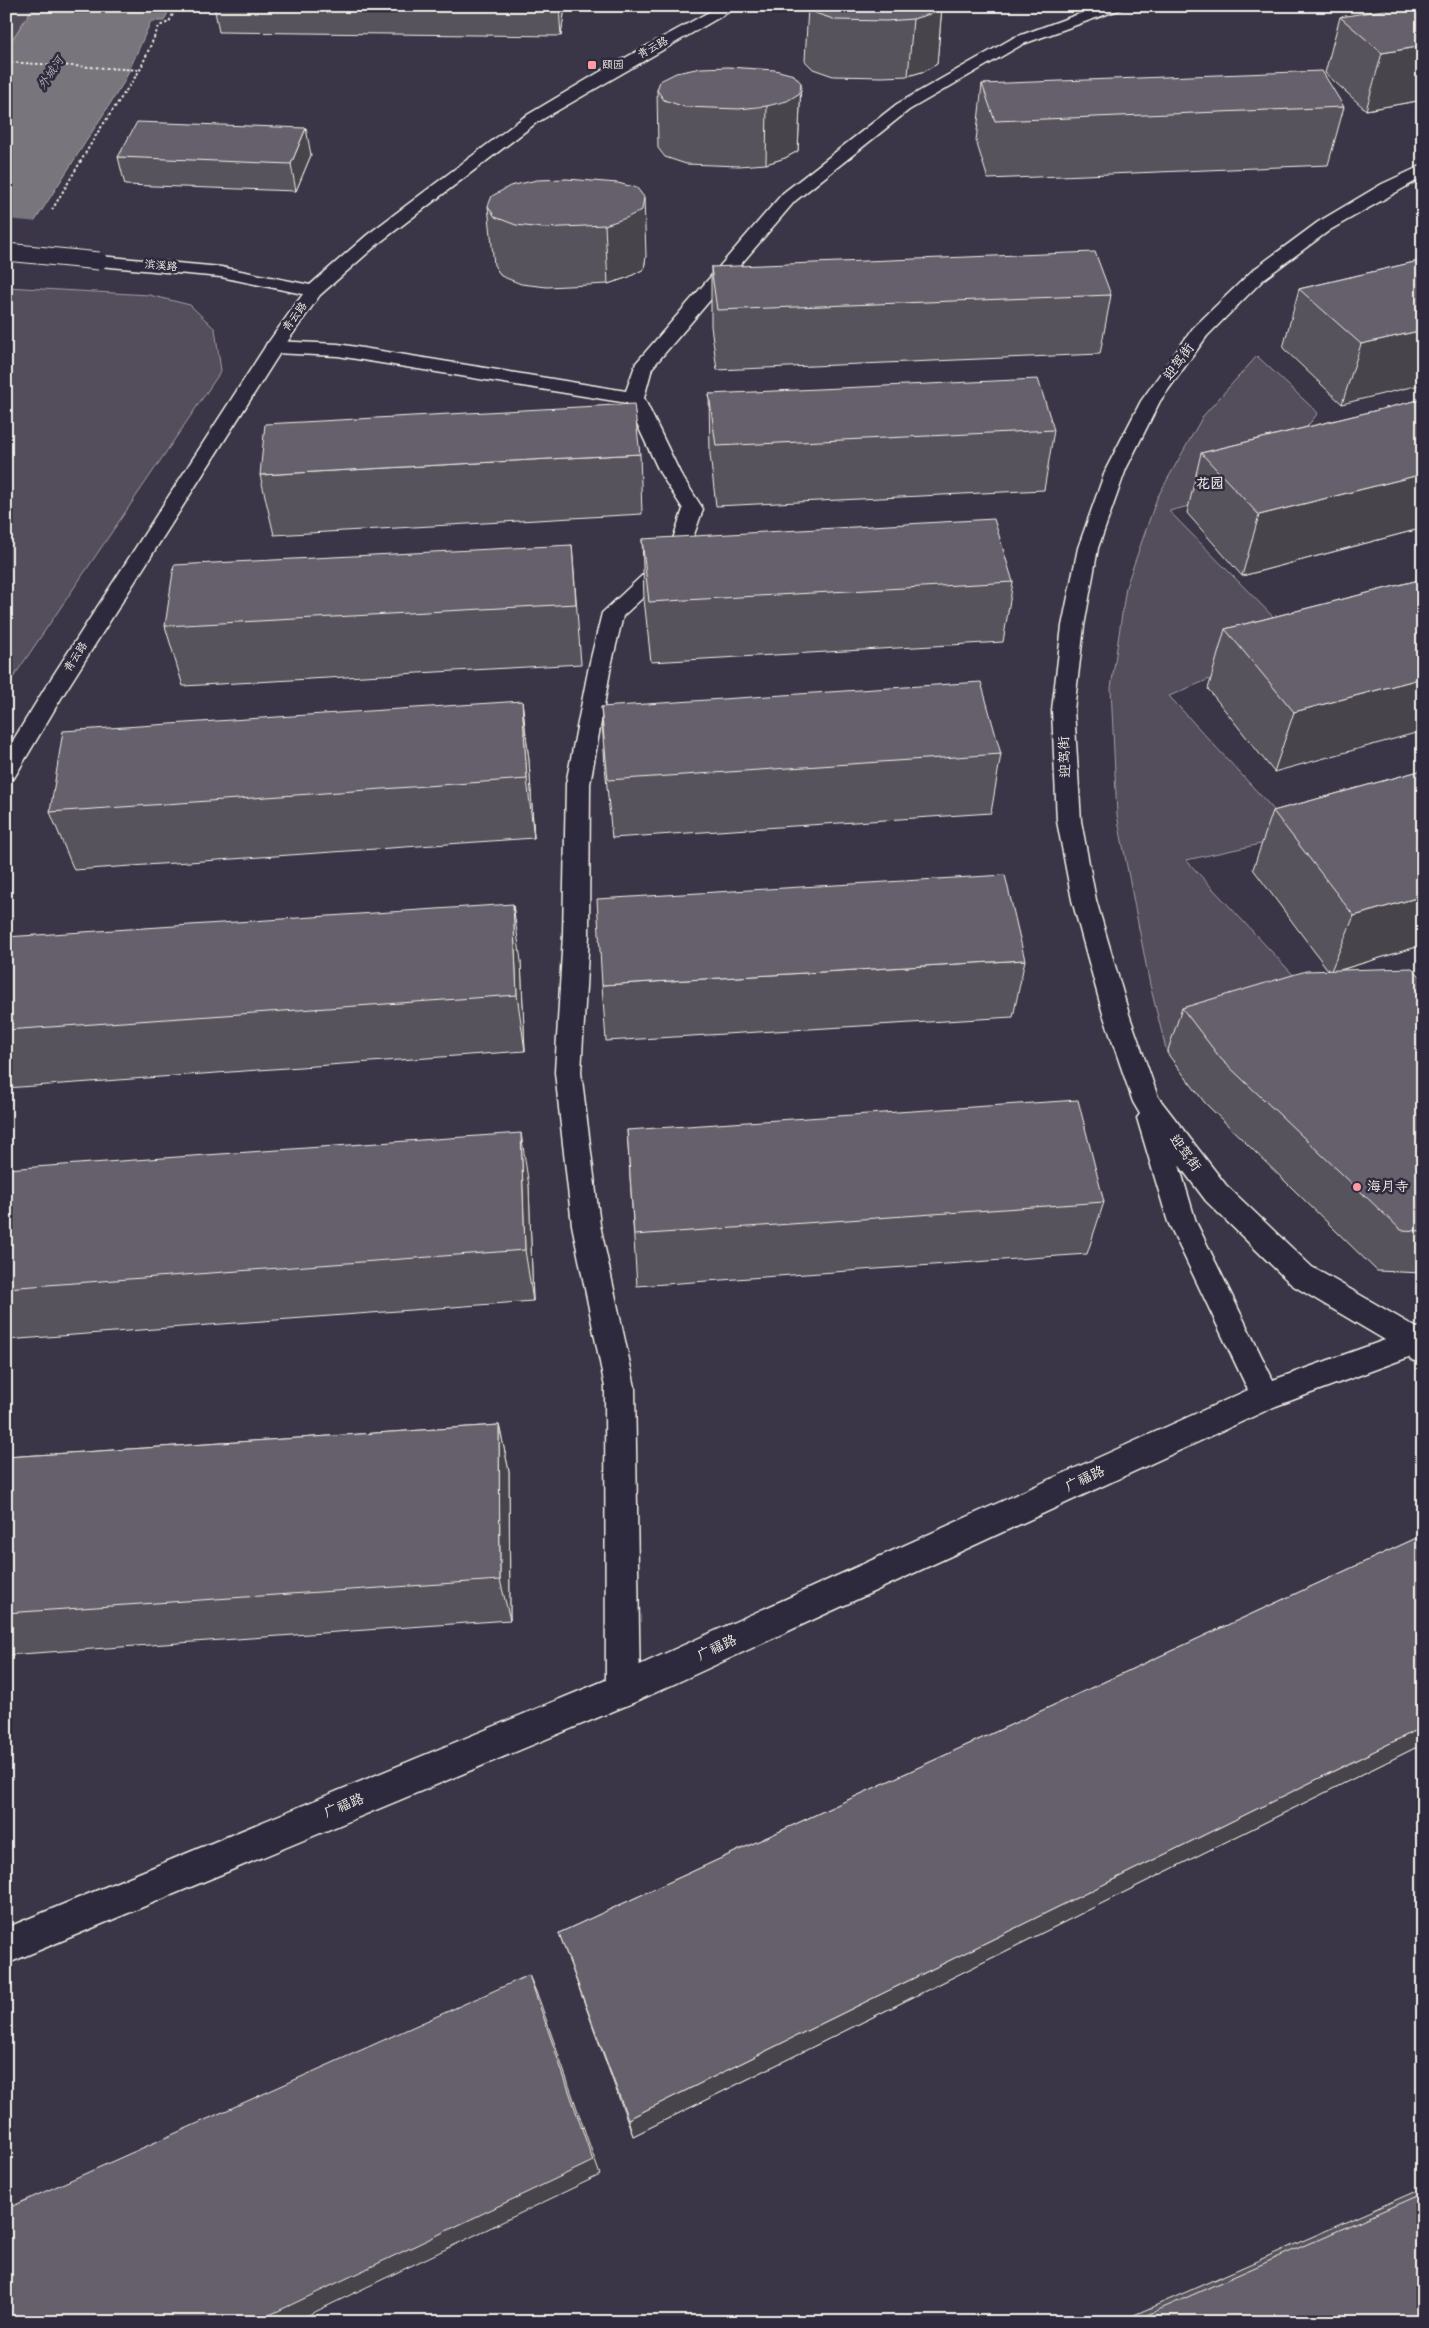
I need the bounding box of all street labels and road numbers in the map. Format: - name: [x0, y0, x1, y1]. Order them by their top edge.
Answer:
- street label: 青云路: [634, 32, 672, 64]
- street label: 滨溪路: [144, 256, 178, 276]
- street label: 青云路: [278, 298, 312, 336]
- street label: 迎驾街: [1158, 339, 1200, 385]
- street label: 青云路: [59, 638, 93, 676]
- street label: 迎驾街: [1053, 735, 1077, 779]
- street label: 迎驾街: [1164, 1130, 1206, 1176]
- street label: 广福路: [1061, 1460, 1109, 1498]
- street label: 广福路: [693, 1629, 741, 1667]
- street label: 广福路: [320, 1788, 368, 1824]

